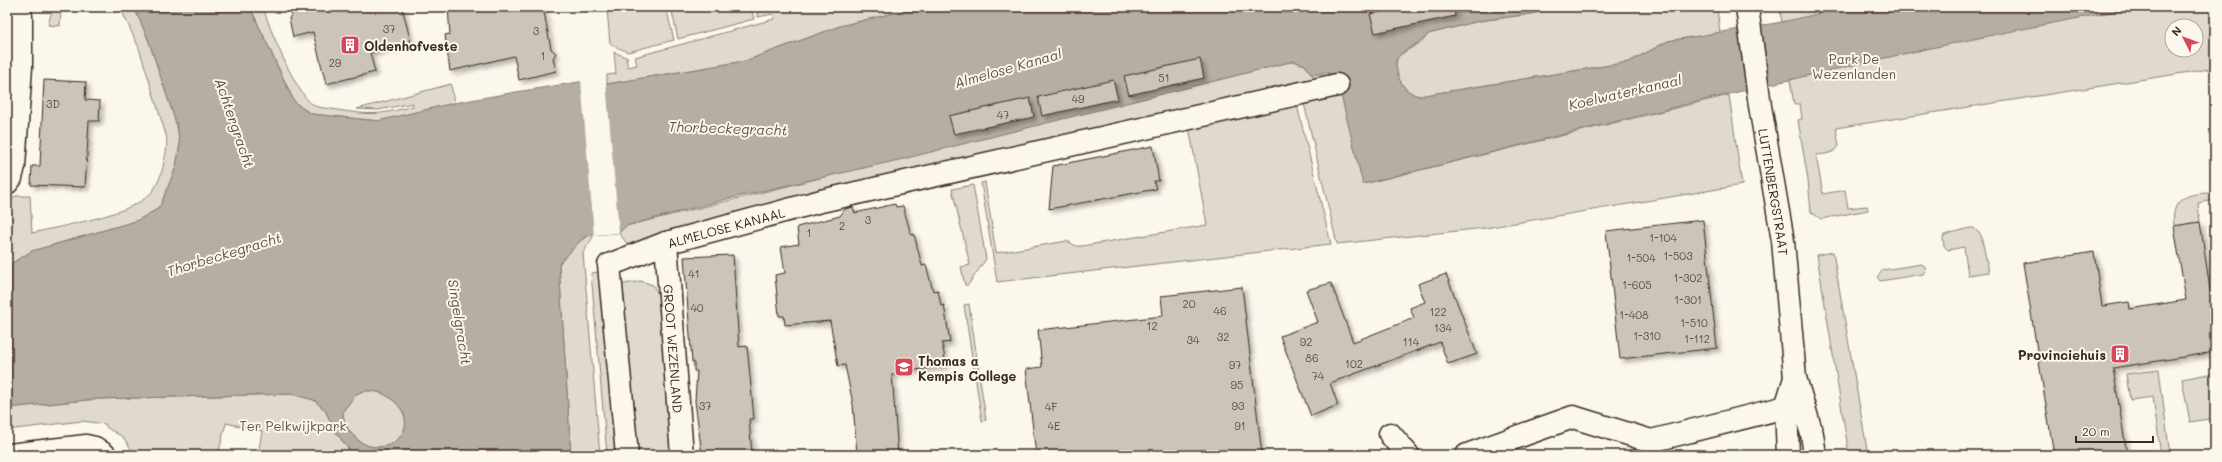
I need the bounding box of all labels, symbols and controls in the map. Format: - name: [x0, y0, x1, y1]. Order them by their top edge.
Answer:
- north arrow: [2164, 18, 2204, 58]
- house number: 37: [383, 21, 395, 36]
- house number: 3: [533, 23, 540, 38]
- text: N: [2168, 23, 2185, 39]
- building icon: Oldenhofveste: [339, 34, 361, 56]
- place label: Oldenhofveste: [364, 37, 458, 54]
- water label: Almelose Kanaal: [952, 43, 1064, 92]
- house number: 1: [541, 48, 545, 63]
- park label: Park De Wezenlanden: [1812, 50, 1896, 82]
- house number: 29: [329, 55, 342, 70]
- house number: 51: [1158, 70, 1170, 85]
- water label: Koelwaterkanaal: [1567, 70, 1684, 114]
- water label: Achtergracht: [211, 76, 259, 170]
- house number: 49: [1072, 91, 1085, 106]
- house number: 3D: [46, 96, 60, 111]
- house number: 47: [997, 107, 1009, 122]
- water label: Thorbeckegracht: [668, 116, 788, 140]
- street label: LUTTENBERGSTRAAT: [1755, 127, 1793, 256]
- street label: ALMELOSE KANAAL: [665, 203, 787, 251]
- house number: 3: [865, 212, 872, 227]
- house number: 2: [839, 218, 845, 233]
- house number: 1: [807, 225, 811, 240]
- water label: Thorbeckegracht: [164, 228, 284, 280]
- house number: 1-104: [1649, 230, 1677, 245]
- house number: 1-503: [1663, 248, 1693, 263]
- house number: 1-504: [1626, 250, 1656, 265]
- house number: 41: [688, 266, 700, 281]
- house number: 1-302: [1674, 270, 1702, 285]
- house number: 1-605: [1622, 277, 1652, 292]
- water label: Singelgracht: [444, 278, 476, 366]
- street label: GROOT WEZENLAND: [661, 284, 687, 414]
- house number: 1-301: [1674, 292, 1702, 307]
- house number: 20: [1183, 296, 1196, 311]
- house number: 40: [690, 300, 704, 315]
- house number: 46: [1213, 303, 1227, 318]
- house number: 122: [1429, 304, 1447, 319]
- house number: 1-408: [1619, 307, 1649, 322]
- house number: 1-510: [1680, 315, 1708, 330]
- house number: 12: [1146, 318, 1158, 333]
- house number: 134: [1434, 320, 1452, 335]
- house number: 1-310: [1633, 328, 1661, 343]
- house number: 32: [1217, 329, 1229, 344]
- house number: 1-112: [1684, 331, 1710, 346]
- house number: 34: [1187, 332, 1200, 347]
- house number: 92: [1300, 334, 1312, 349]
- house number: 114: [1403, 334, 1420, 349]
- building icon: Provinciehuis: [2109, 343, 2131, 365]
- place label: Provinciehuis: [2018, 346, 2106, 363]
- house number: 86: [1305, 350, 1319, 365]
- place label: Thomas a Kempis College: [918, 352, 1016, 384]
- school or university icon: Thomas a Kempis College: [893, 356, 915, 378]
- house number: 102: [1345, 356, 1363, 371]
- house number: 97: [1229, 357, 1241, 372]
- house number: 74: [1312, 368, 1325, 383]
- house number: 95: [1231, 377, 1243, 392]
- house number: 37: [699, 398, 711, 413]
- house number: 93: [1232, 398, 1245, 413]
- house number: 4F: [1045, 399, 1057, 414]
- park label: Ter Pelkwijkpark: [239, 417, 347, 434]
- house number: 4E: [1048, 418, 1060, 433]
- house number: 91: [1234, 418, 1246, 433]
- scale bar: [2076, 418, 2153, 444]
- text: 20 m: [2082, 423, 2110, 439]

